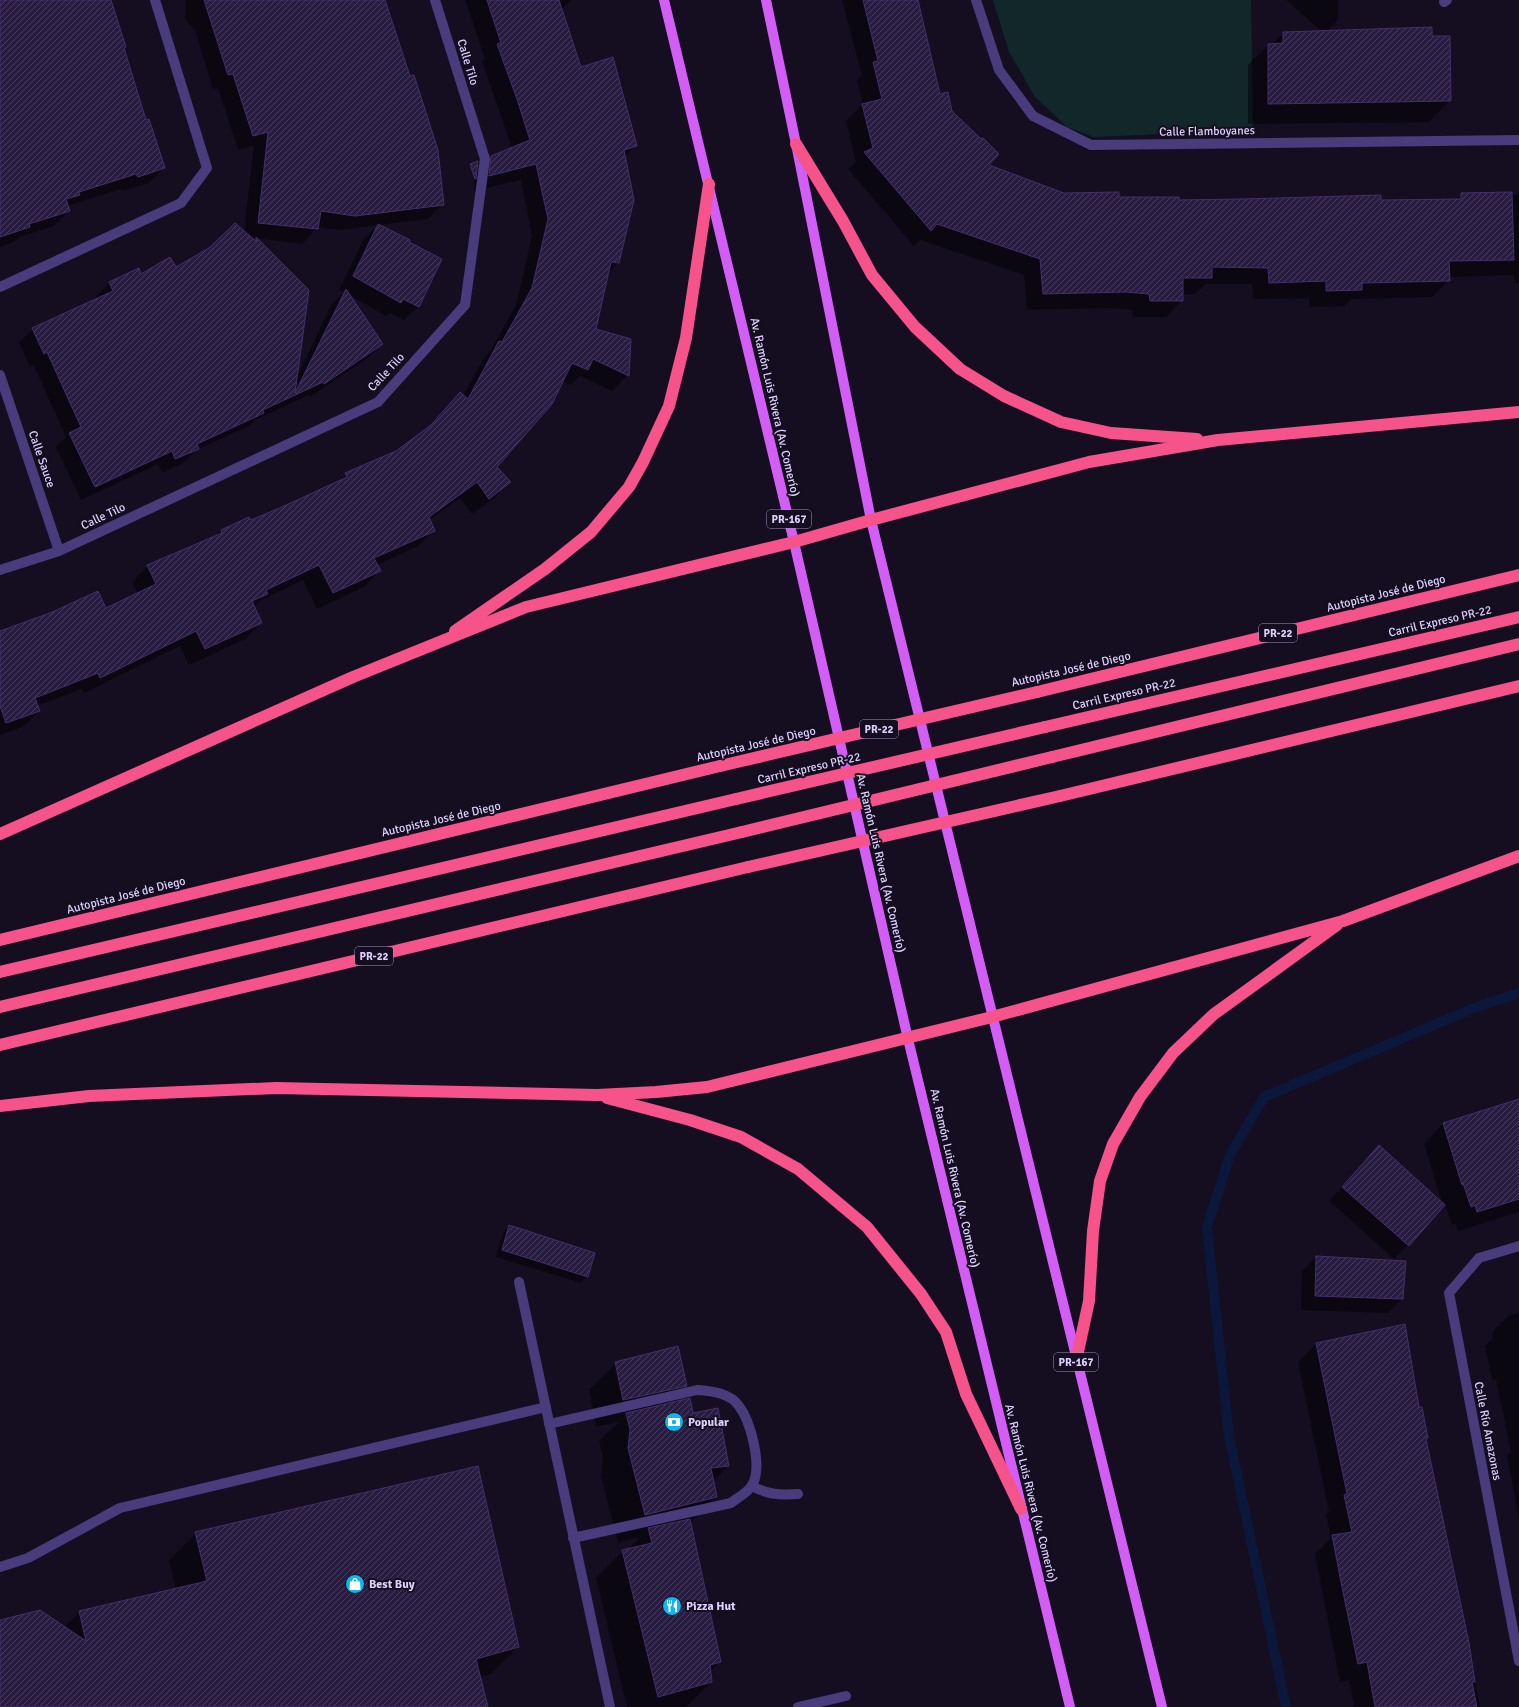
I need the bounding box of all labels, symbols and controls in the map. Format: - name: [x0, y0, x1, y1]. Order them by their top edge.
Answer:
- street label: Calle Tilo: [453, 37, 482, 87]
- street label: Calle Flamboyanes: [1159, 123, 1255, 140]
- street label: Av. Ramón Luis Rivera (Av. Comerío): [747, 316, 802, 498]
- street label: Calle Tilo: [365, 350, 408, 395]
- street label: Calle Sauce: [25, 429, 58, 490]
- street label: Calle Tilo: [79, 500, 128, 533]
- road number: PR-167: [767, 510, 811, 528]
- street label: Autopista José de Diego: [1325, 571, 1447, 616]
- street label: Carril Expreso PR-22: [1387, 602, 1493, 641]
- road number: PR-22: [1259, 624, 1297, 642]
- street label: Autopista José de Diego: [1010, 648, 1132, 691]
- street label: Carril Expreso PR-22: [1071, 675, 1177, 714]
- road number: PR-22: [860, 720, 898, 738]
- street label: Autopista José de Diego: [695, 723, 817, 766]
- street label: Carril Expreso PR-22: [756, 749, 862, 788]
- street label: Av. Ramón Luis Rivera (Av. Comerío): [853, 772, 908, 954]
- street label: Autopista José de Diego: [380, 798, 502, 841]
- street label: Autopista José de Diego: [65, 873, 187, 918]
- road number: PR-22: [355, 947, 393, 965]
- street label: Av. Ramón Luis Rivera (Av. Comerío): [927, 1087, 982, 1269]
- road number: PR-167: [1054, 1353, 1098, 1371]
- street label: Calle Río Amazonas: [1471, 1380, 1504, 1482]
- street label: Av. Ramón Luis Rivera (Av. Comerío): [1001, 1402, 1060, 1584]
- bank icon: Popular: [663, 1411, 685, 1433]
- place label: Popular: [688, 1415, 729, 1430]
- shop icon: Best Buy: [344, 1573, 366, 1595]
- place label: Best Buy: [369, 1577, 415, 1592]
- restaurant icon: Pizza Hut: [661, 1595, 683, 1617]
- place label: Pizza Hut: [686, 1599, 736, 1614]

